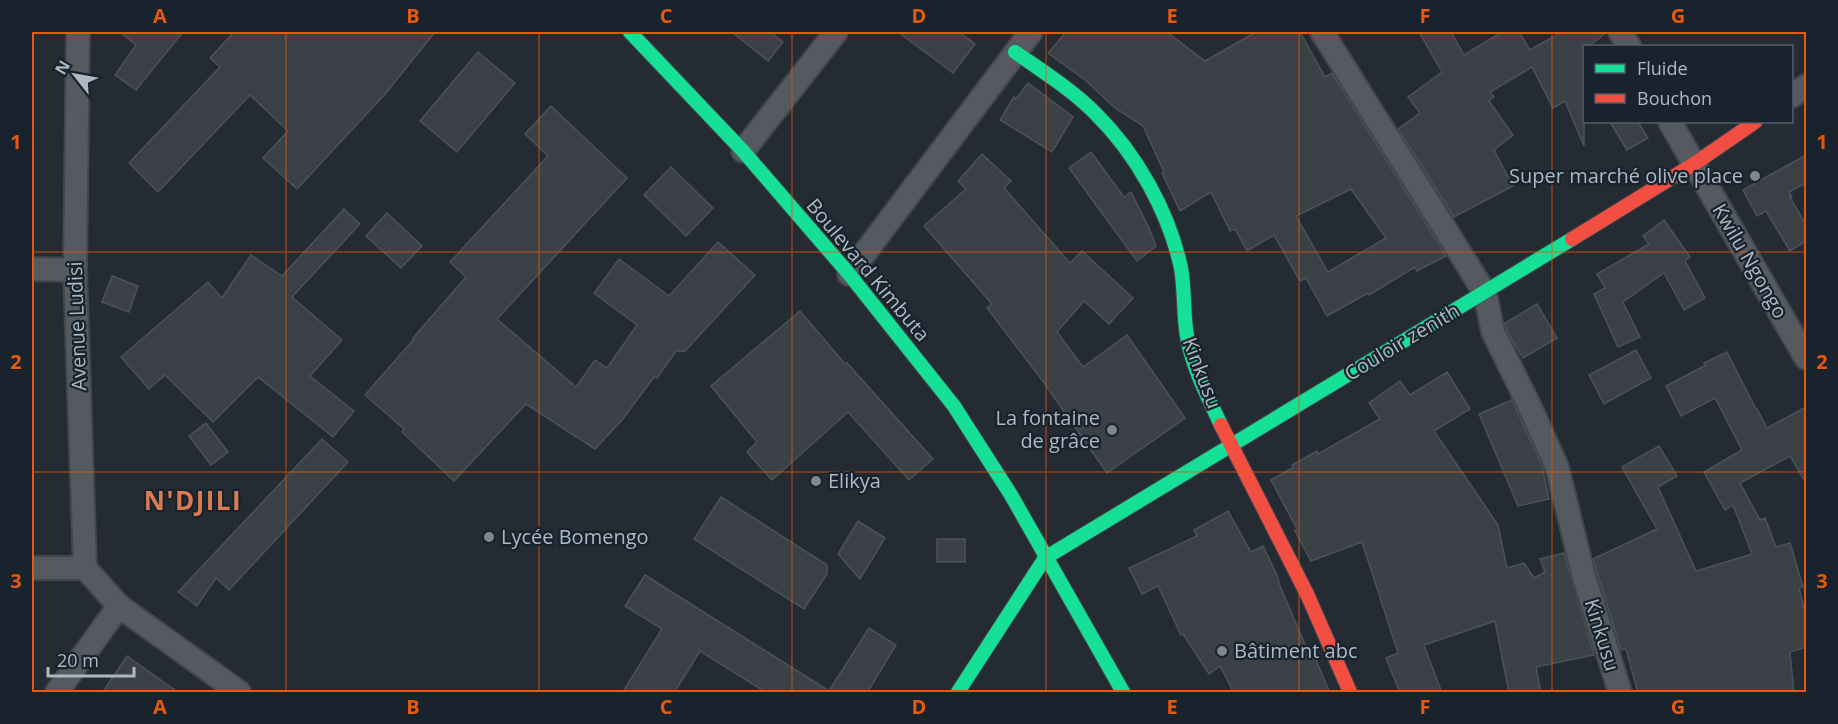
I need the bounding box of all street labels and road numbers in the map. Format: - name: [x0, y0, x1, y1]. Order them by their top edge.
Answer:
- street label: Boulevard Kimbuta: [801, 193, 936, 347]
- street label: Kwilu Ngongo: [1707, 198, 1794, 323]
- street label: Avenue Ludisi: [61, 261, 92, 391]
- street label: Couloir zenith: [1339, 297, 1464, 387]
- street label: Kinkusu: [1177, 333, 1228, 412]
- street label: Kinkusu: [1579, 595, 1626, 674]

